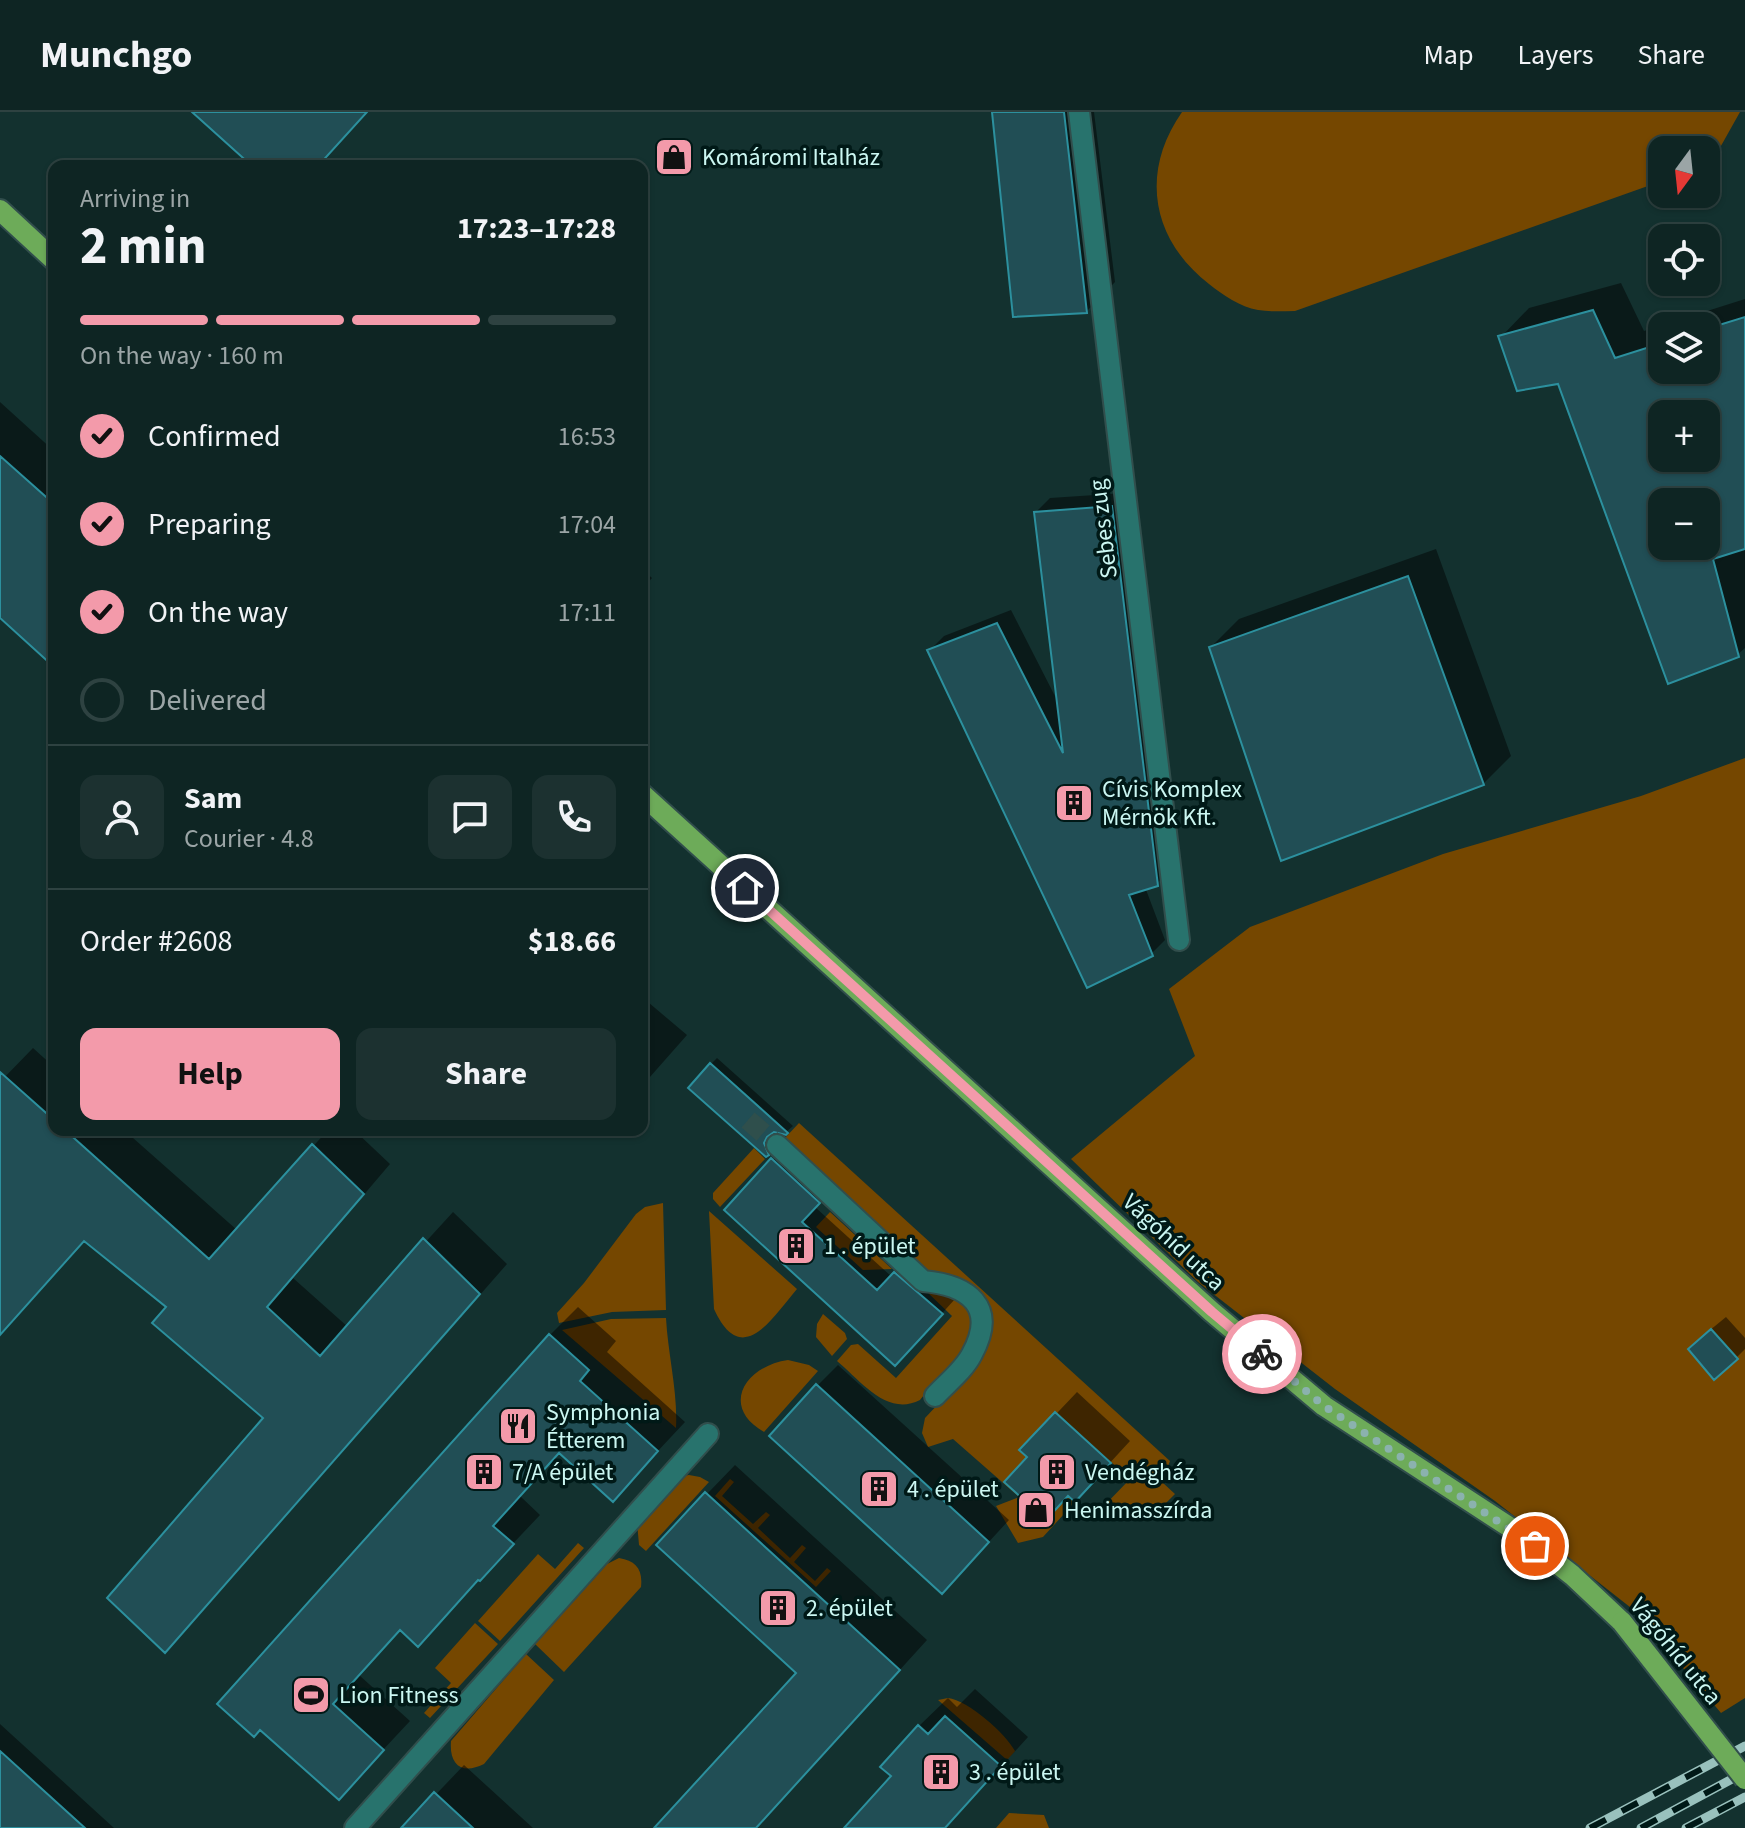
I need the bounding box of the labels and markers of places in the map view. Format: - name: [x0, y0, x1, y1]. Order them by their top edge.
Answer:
- shop icon: Komáromi Italház: [653, 136, 695, 178]
- place label: Komáromi Italház: [702, 140, 880, 175]
- place label: Cívis Komplex Mérnök Kft.: [1102, 772, 1242, 835]
- building icon: Cívis Komplex Mérnök Kft.: [1053, 782, 1095, 824]
- pin: [711, 854, 779, 922]
- building icon: 1 . épület: [775, 1225, 817, 1267]
- place label: 1 . épület: [824, 1229, 916, 1264]
- place label: Symphonia Étterem: [546, 1395, 660, 1458]
- restaurant icon: Symphonia Étterem: [497, 1405, 539, 1447]
- building icon: 7/A épület: [463, 1451, 505, 1493]
- building icon: Vendégház: [1036, 1451, 1078, 1493]
- place label: 7/A épület: [512, 1455, 613, 1490]
- place label: Vendégház: [1085, 1455, 1194, 1490]
- building icon: 4 . épület: [858, 1468, 900, 1510]
- place label: 4 . épület: [907, 1472, 999, 1507]
- shop icon: Henimasszírda: [1015, 1489, 1057, 1531]
- place label: Henimasszírda: [1064, 1493, 1212, 1528]
- pin: [1501, 1512, 1569, 1580]
- building icon: 2. épület: [757, 1587, 799, 1629]
- place label: 2. épület: [806, 1591, 893, 1626]
- sports icon: Lion Fitness: [290, 1674, 332, 1716]
- place label: Lion Fitness: [339, 1678, 459, 1713]
- building icon: 3 . épület: [920, 1751, 962, 1793]
- place label: 3 . épület: [969, 1755, 1061, 1790]

